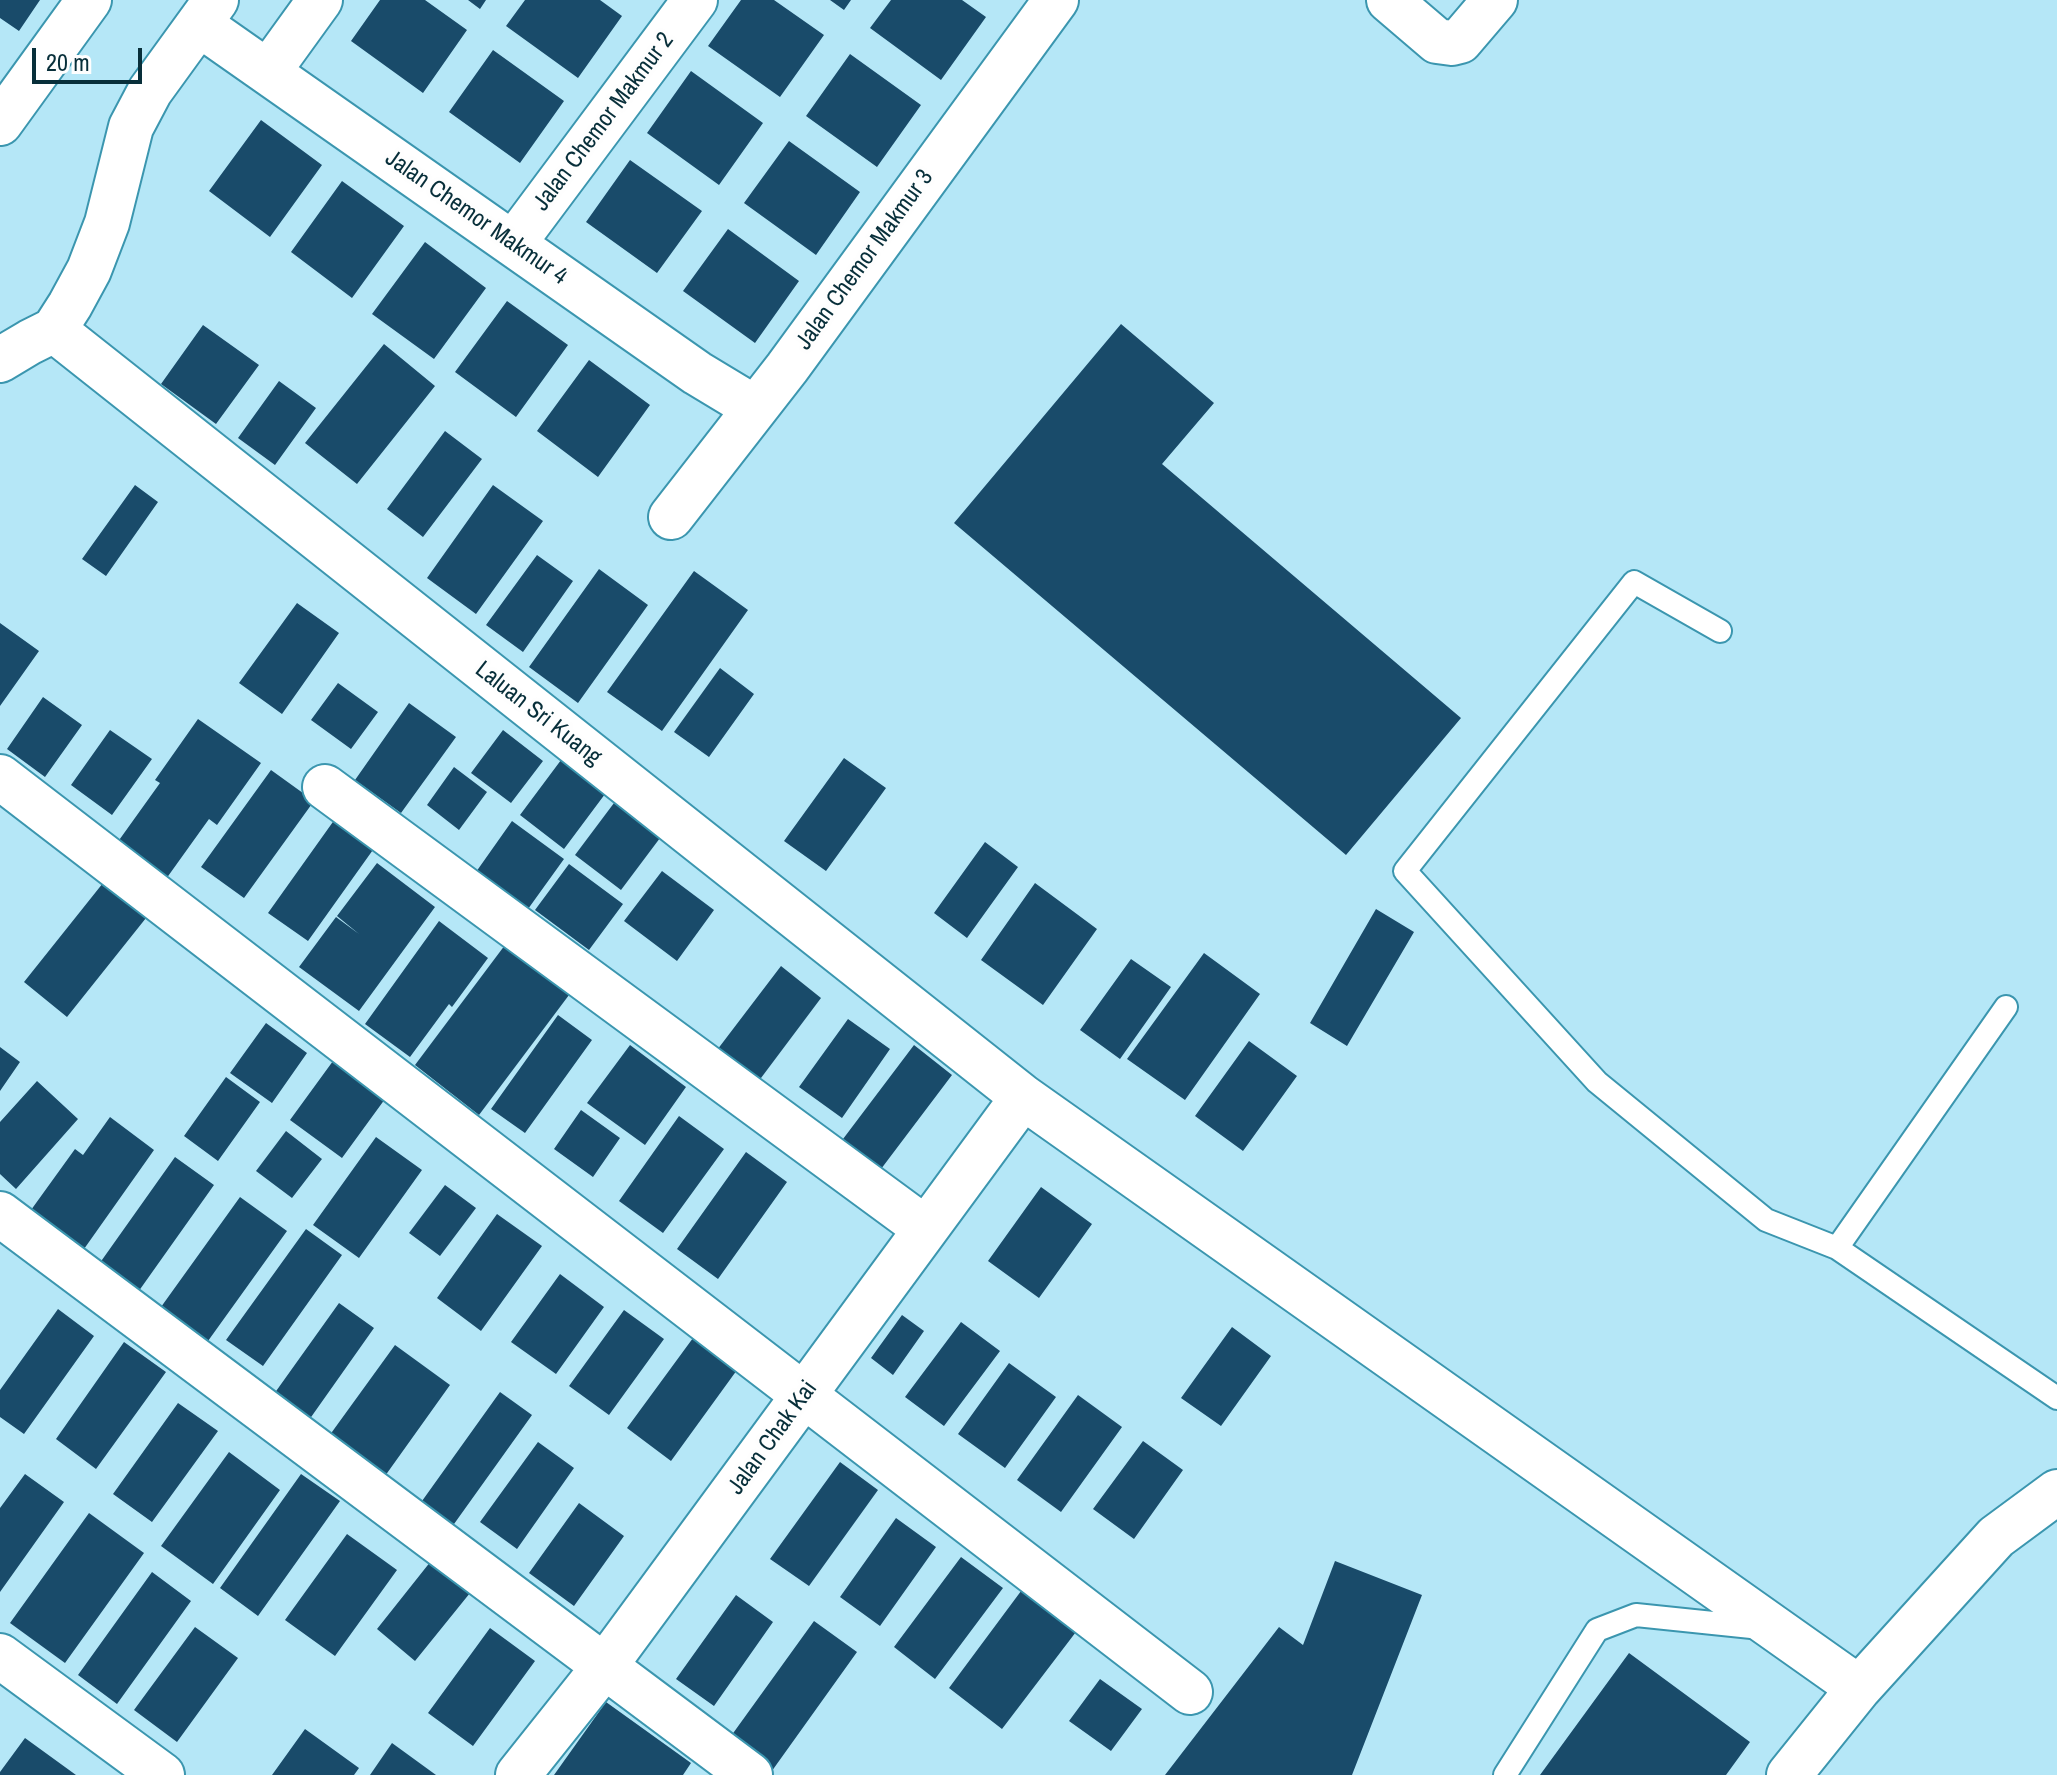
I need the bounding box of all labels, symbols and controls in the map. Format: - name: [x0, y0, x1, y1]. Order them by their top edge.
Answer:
- street label: Jalan Chemor Makmur 2: [528, 27, 680, 217]
- scale bar: [36, 32, 146, 82]
- text: 20 m: [46, 46, 90, 78]
- street label: Jalan Chemor Makmur 4: [379, 144, 573, 292]
- street label: Jalan Chemor Makmur 3: [790, 164, 940, 356]
- street label: Laluan Sri Kuang: [469, 656, 607, 772]
- street label: Jalan Chak Kai: [722, 1376, 824, 1500]

